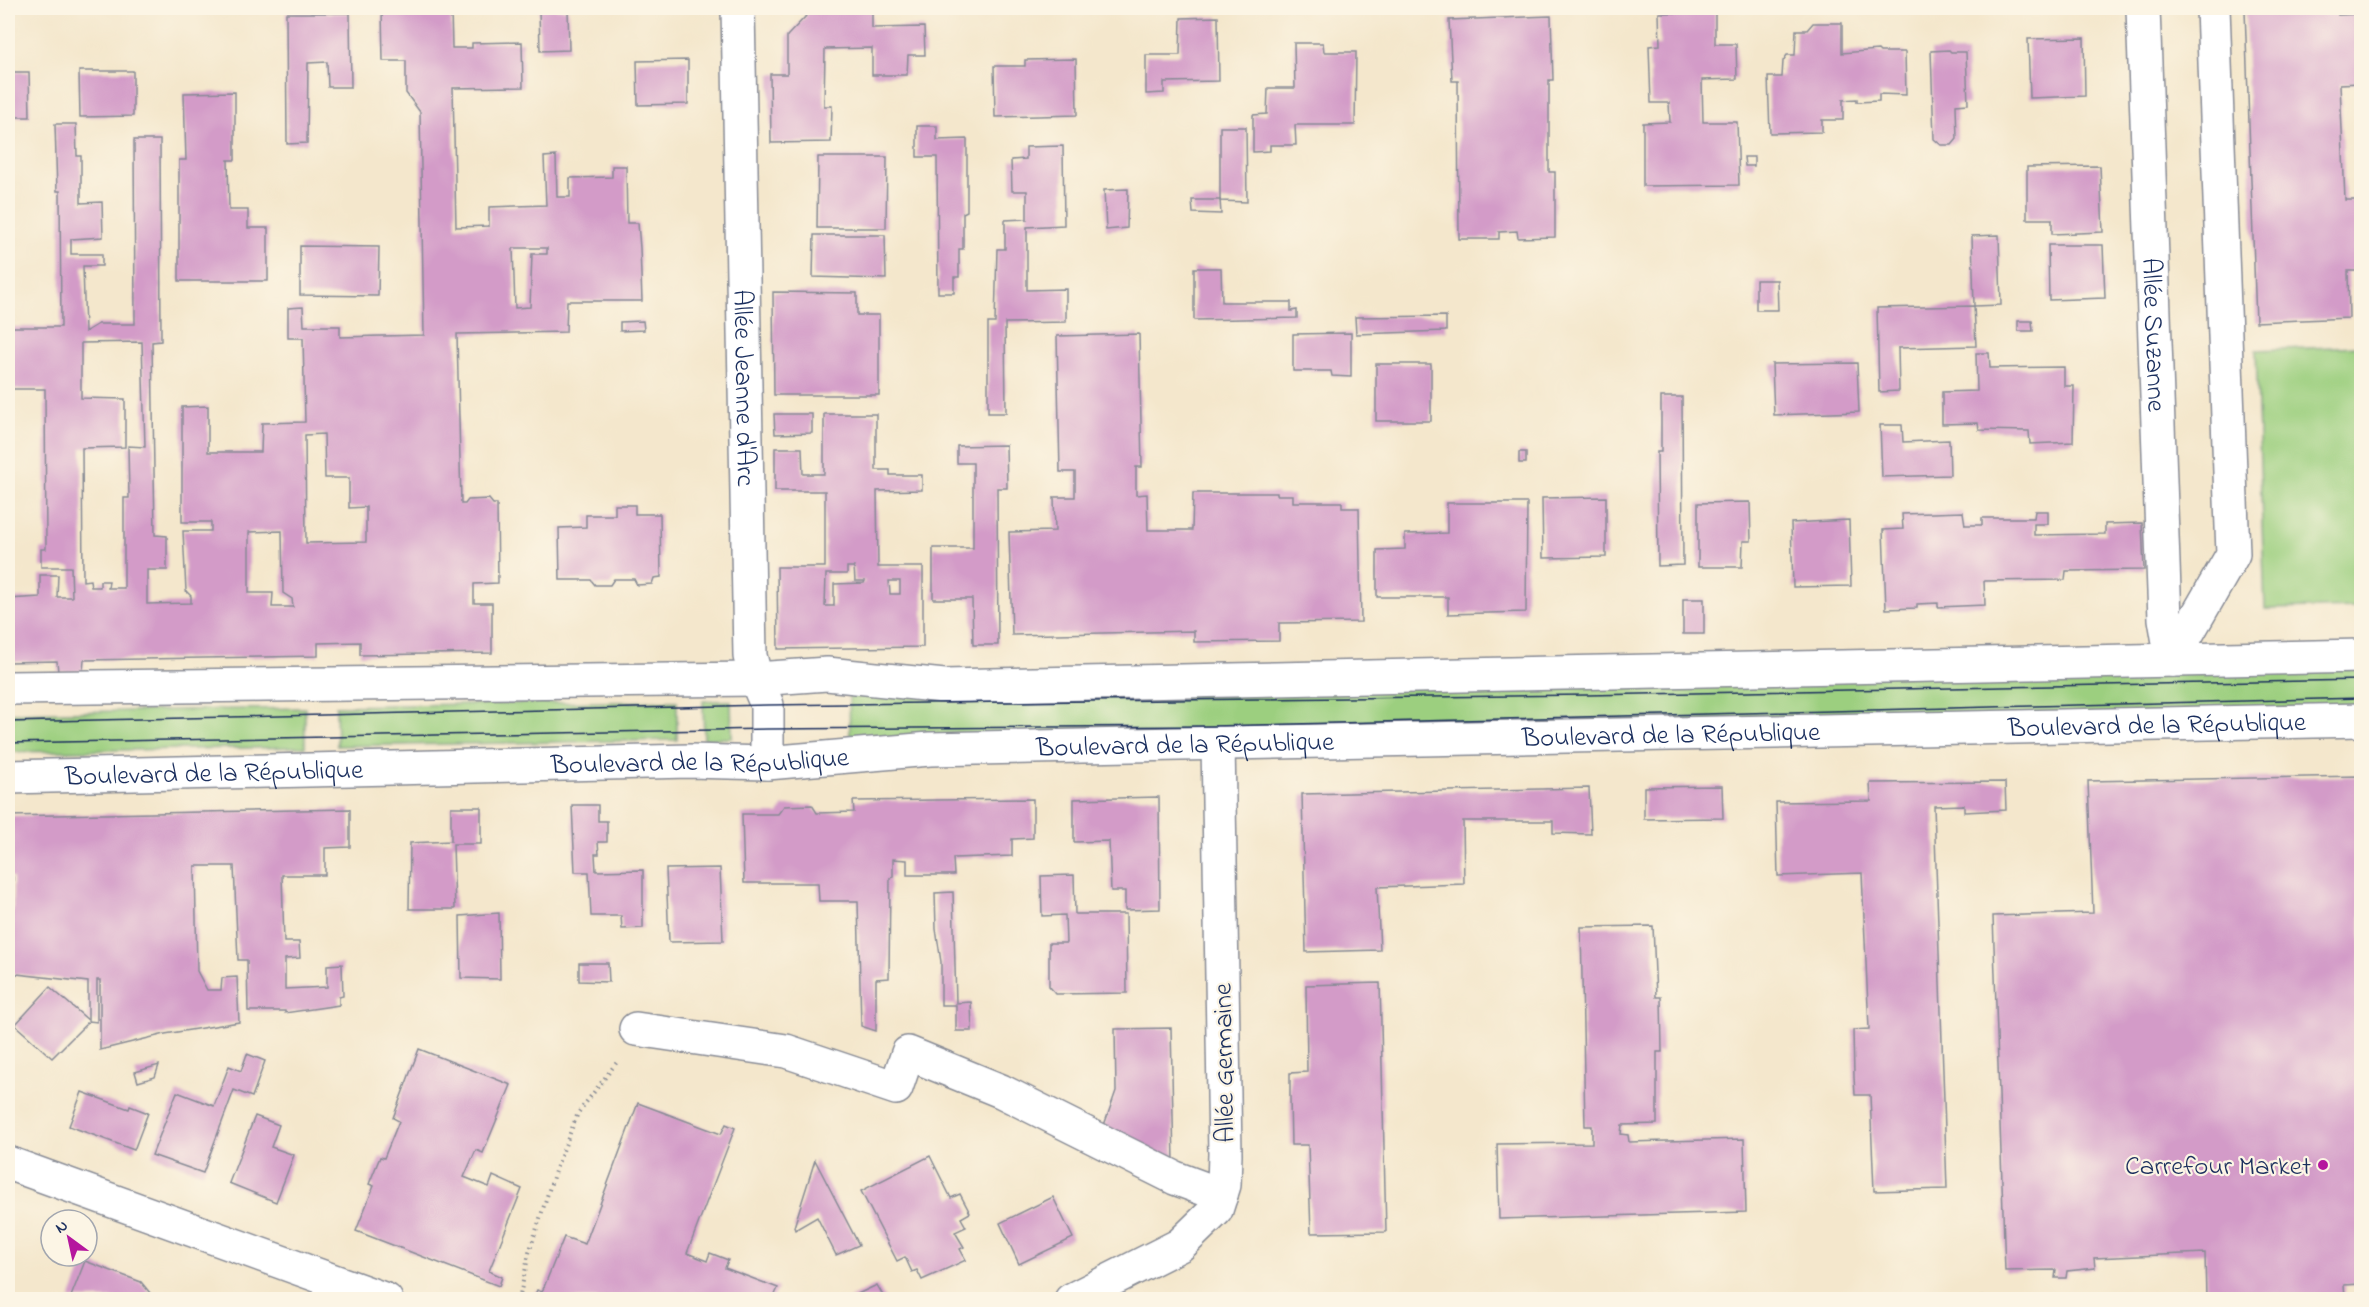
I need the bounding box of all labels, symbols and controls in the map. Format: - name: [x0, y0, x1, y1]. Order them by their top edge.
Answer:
- street label: Allée Suzanne: [2130, 257, 2175, 413]
- street label: Allée Jeanne d'Arc: [721, 289, 764, 487]
- street label: Boulevard de la République: [2006, 704, 2307, 749]
- street label: Boulevard de la République: [1521, 714, 1821, 759]
- street label: Boulevard de la République: [1035, 724, 1336, 769]
- street label: Boulevard de la République: [549, 739, 851, 786]
- street label: Boulevard de la République: [63, 752, 364, 798]
- street label: Allée Germaine: [1205, 982, 1246, 1143]
- place label: Carrefour Market: [2125, 1148, 2311, 1187]
- marker: Carrefour Market: [2316, 1158, 2330, 1172]
- north arrow: [39, 1208, 99, 1268]
- text: N: [51, 1214, 73, 1240]

